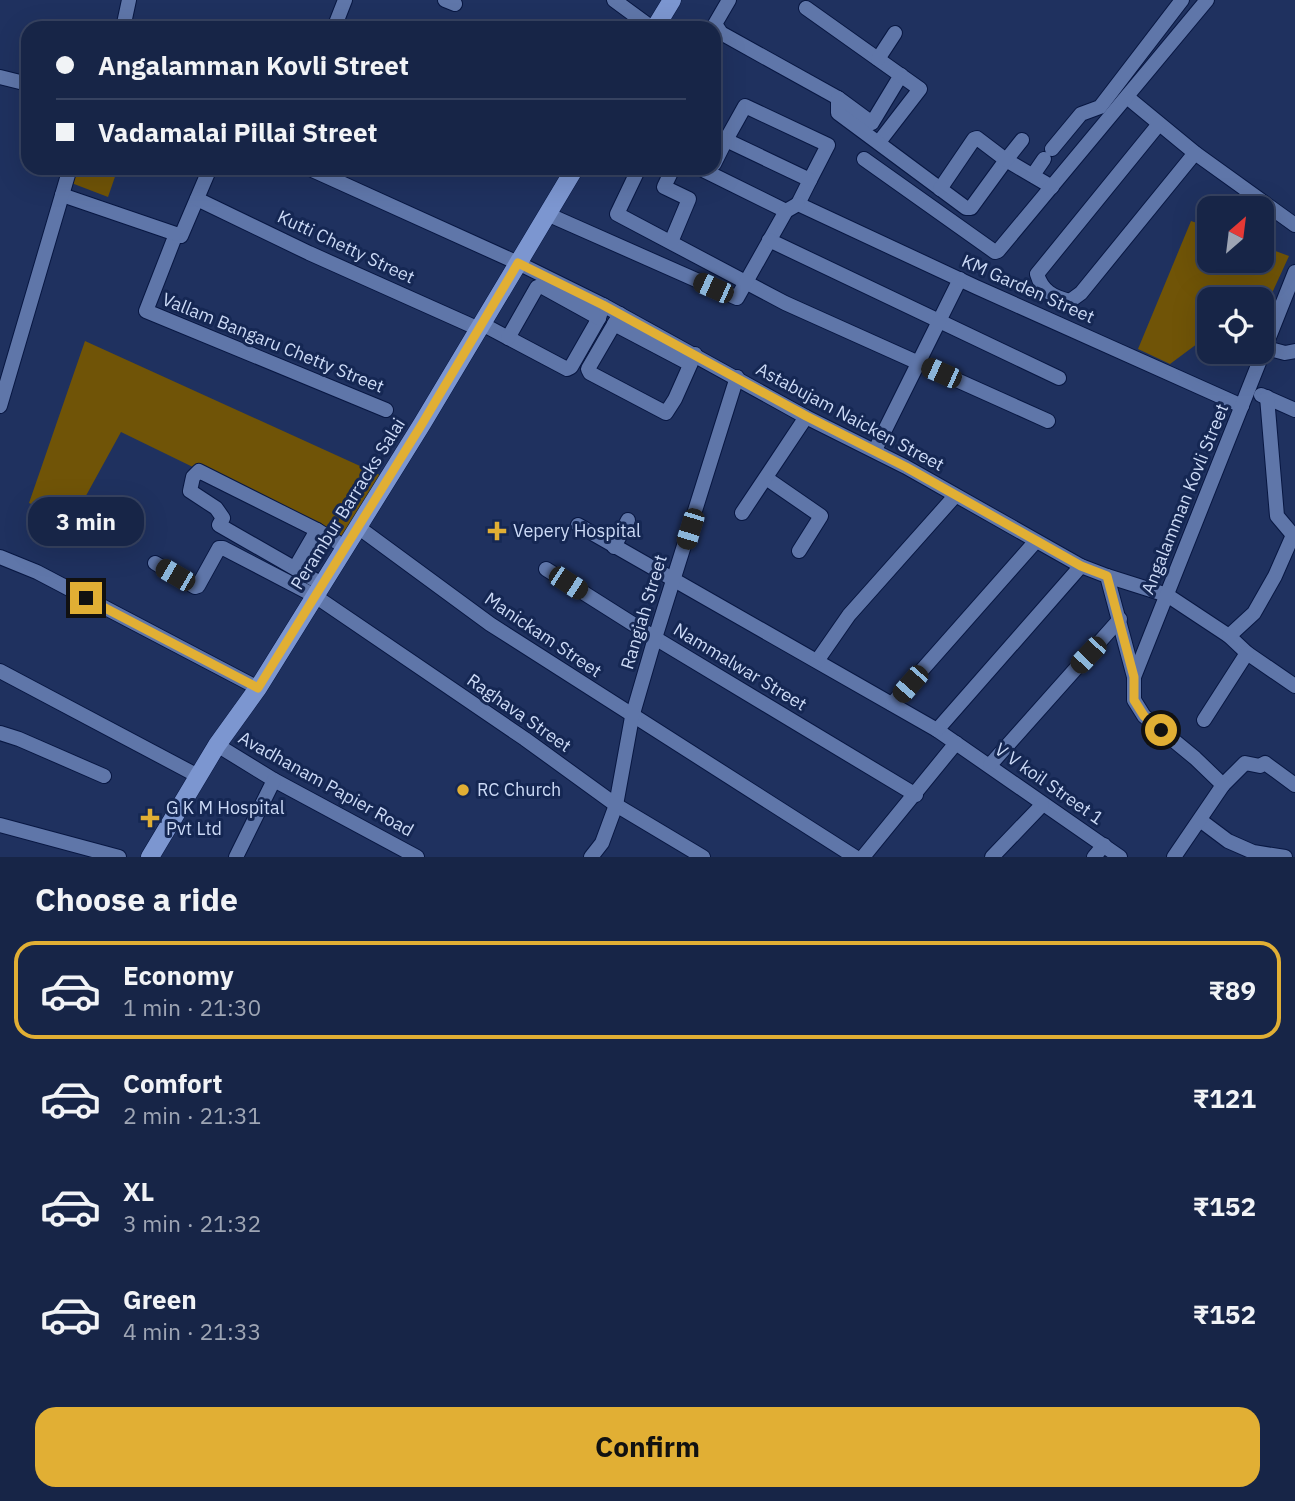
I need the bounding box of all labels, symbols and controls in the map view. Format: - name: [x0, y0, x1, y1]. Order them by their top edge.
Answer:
- text: Angalamman Kovli Street: [98, 48, 409, 82]
- text: Vadamalai Pillai Street: [98, 115, 378, 149]
- north arrow: [1197, 196, 1274, 273]
- map controls: [1197, 196, 1274, 364]
- street label: Kutti Chetty Street: [274, 205, 419, 288]
- street label: KM Garden Street: [958, 249, 1098, 328]
- car: [690, 270, 737, 306]
- street label: Vallam Bangaru Chetty Street: [159, 287, 388, 398]
- button: locate: [1197, 287, 1274, 364]
- car: [918, 355, 965, 391]
- street label: Astabujam Naicken Street: [752, 357, 948, 476]
- street label: Angalamman Kovli Street: [1136, 400, 1233, 598]
- street label: Perambur Barracks Salai: [285, 414, 410, 594]
- callout: 3 min: [28, 496, 144, 546]
- text: 3 min: [56, 506, 116, 536]
- car: [674, 506, 707, 552]
- place label: Vepery Hospital: [513, 519, 641, 542]
- marker: Vepery Hospital: [487, 521, 507, 541]
- street label: Rangiah Street: [615, 552, 672, 672]
- car: [152, 555, 199, 595]
- car: [545, 563, 592, 603]
- route end: [70, 582, 102, 614]
- street label: Manickam Street: [480, 587, 606, 682]
- street label: Nammalwar Street: [669, 618, 811, 715]
- car: [1066, 632, 1111, 678]
- car: [889, 661, 932, 707]
- street label: Raghava Street: [463, 668, 576, 757]
- route start: [1145, 714, 1177, 746]
- street label: Avadhanam Papier Road: [235, 726, 418, 841]
- street label: V V koil Street 1: [990, 738, 1108, 830]
- place label: RC Church: [477, 778, 561, 801]
- marker: RC Church: [455, 782, 471, 798]
- place label: G K M Hospital Pvt Ltd: [166, 796, 285, 840]
- marker: G K M Hospital Pvt Ltd: [140, 808, 160, 828]
- text: Choose a ride: [35, 878, 238, 920]
- text: Economy: [123, 958, 234, 992]
- icon: car: [39, 959, 102, 1022]
- text: ₹89: [1208, 973, 1256, 1007]
- text: 1 min · 21:30: [123, 992, 261, 1022]
- text: Comfort: [123, 1066, 222, 1100]
- icon: car: [39, 1067, 102, 1130]
- text: ₹121: [1193, 1081, 1256, 1115]
- text: 2 min · 21:31: [123, 1100, 261, 1130]
- text: XL: [123, 1174, 154, 1208]
- icon: car: [39, 1175, 102, 1238]
- text: ₹152: [1193, 1189, 1256, 1223]
- text: 3 min · 21:32: [123, 1208, 261, 1238]
- text: Green: [123, 1282, 197, 1316]
- icon: car: [39, 1283, 102, 1346]
- text: ₹152: [1193, 1297, 1256, 1331]
- text: 4 min · 21:33: [123, 1316, 261, 1346]
- button: Confirm: [35, 1407, 1260, 1487]

